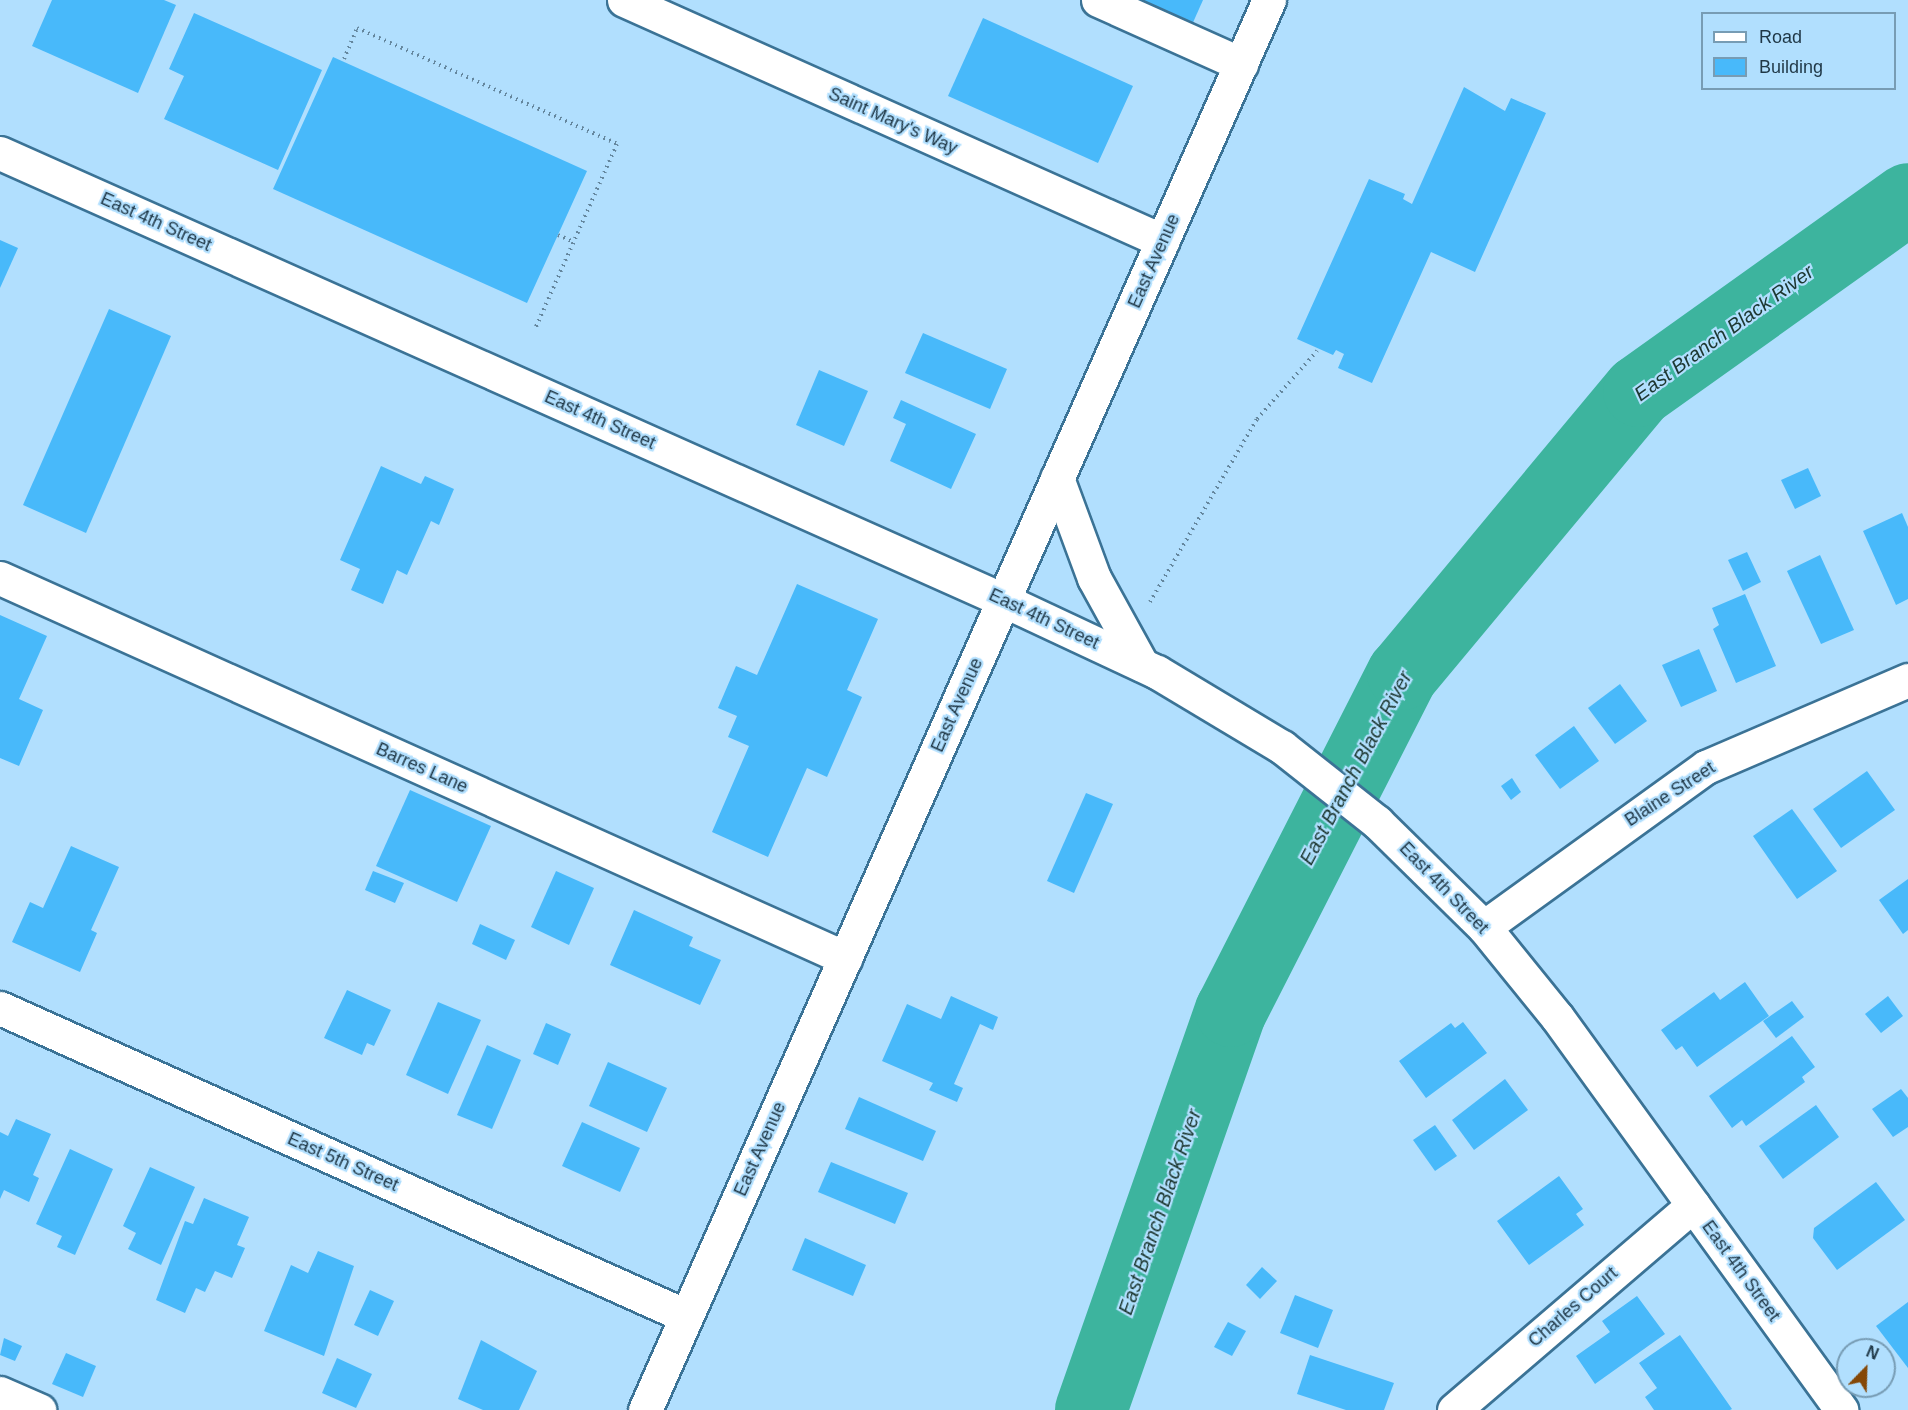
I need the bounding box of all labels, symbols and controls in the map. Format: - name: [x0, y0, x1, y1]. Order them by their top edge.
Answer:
- legend: [1701, 12, 1896, 90]
- text: Road: [1759, 27, 1802, 47]
- text: Building: [1759, 57, 1823, 77]
- street label: Saint Mary's Way: [825, 83, 961, 159]
- street label: East 4th Street: [97, 188, 215, 256]
- street label: East Avenue: [1123, 210, 1185, 312]
- water label: East Branch Black River: [1630, 260, 1818, 406]
- street label: East 4th Street: [541, 386, 659, 454]
- street label: East 4th Street: [985, 584, 1103, 654]
- street label: East Avenue: [926, 654, 988, 756]
- water label: East Branch Black River: [1295, 667, 1417, 869]
- street label: Barres Lane: [373, 738, 471, 798]
- street label: Blaine Street: [1621, 757, 1719, 831]
- street label: East 4th Street: [1395, 838, 1493, 938]
- street label: East Avenue: [729, 1098, 791, 1200]
- water label: East Branch Black River: [1114, 1106, 1206, 1318]
- street label: East 5th Street: [284, 1128, 402, 1196]
- street label: East 4th Street: [1697, 1216, 1785, 1326]
- street label: Charles Court: [1524, 1262, 1622, 1352]
- north arrow: [1836, 1338, 1896, 1398]
- text: N: [1864, 1343, 1881, 1363]

